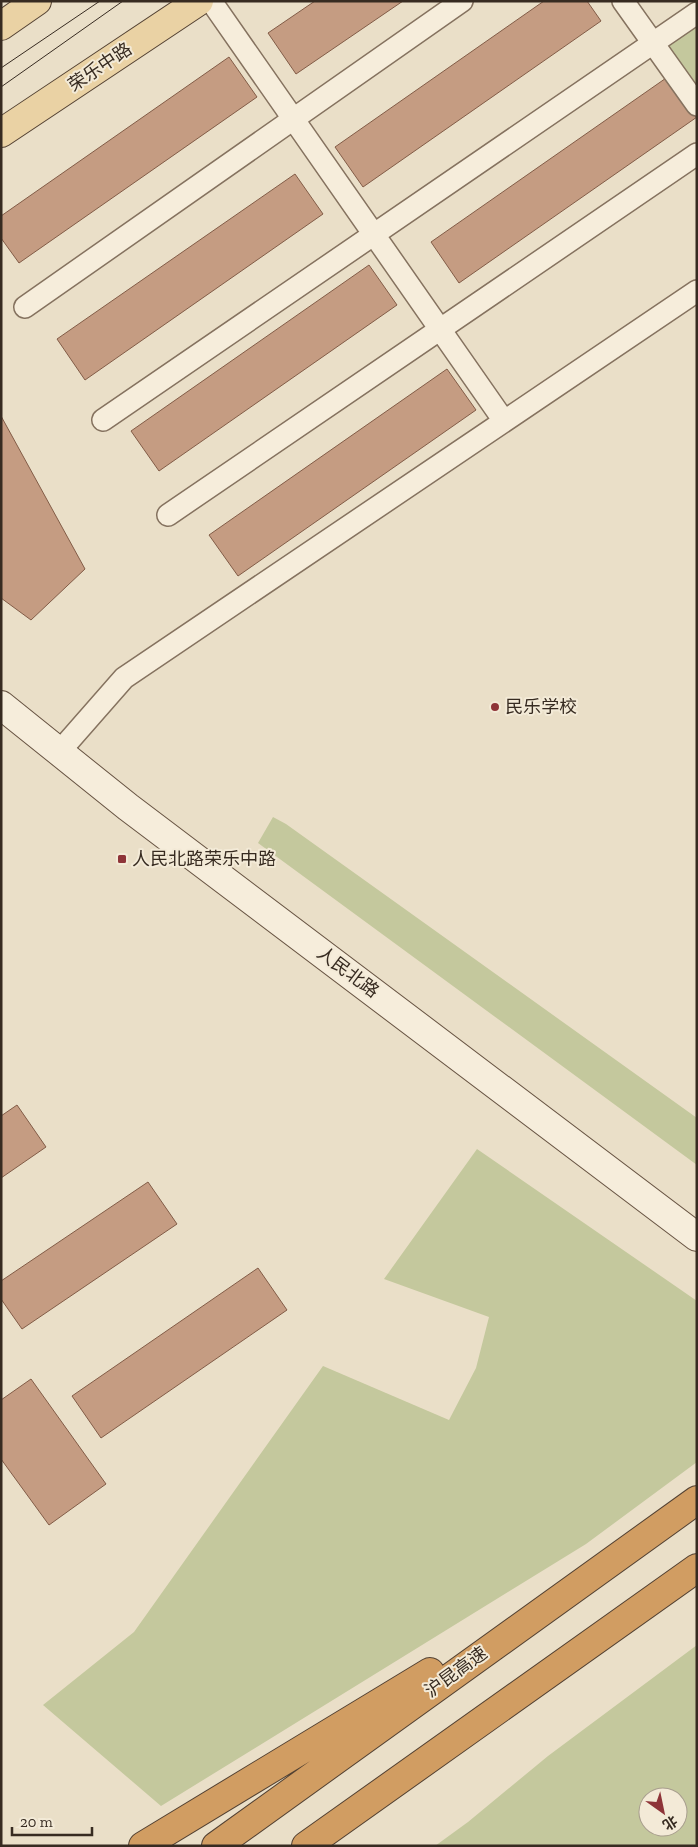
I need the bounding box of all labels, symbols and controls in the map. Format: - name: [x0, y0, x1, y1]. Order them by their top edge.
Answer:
- street label: 荣乐中路: [64, 38, 136, 96]
- place label: 民乐学校: [505, 696, 577, 718]
- marker: 民乐学校: [489, 701, 501, 713]
- place label: 人民北路荣乐中路: [132, 848, 276, 870]
- marker: 人民北路荣乐中路: [116, 853, 128, 865]
- street label: 人民北路: [313, 942, 383, 1002]
- street label: 沪昆高速: [420, 1642, 492, 1702]
- north arrow: [638, 1787, 688, 1837]
- scale bar: [12, 1804, 92, 1836]
- text: 北: [659, 1812, 680, 1833]
- text: 20 m: [20, 1813, 53, 1831]

